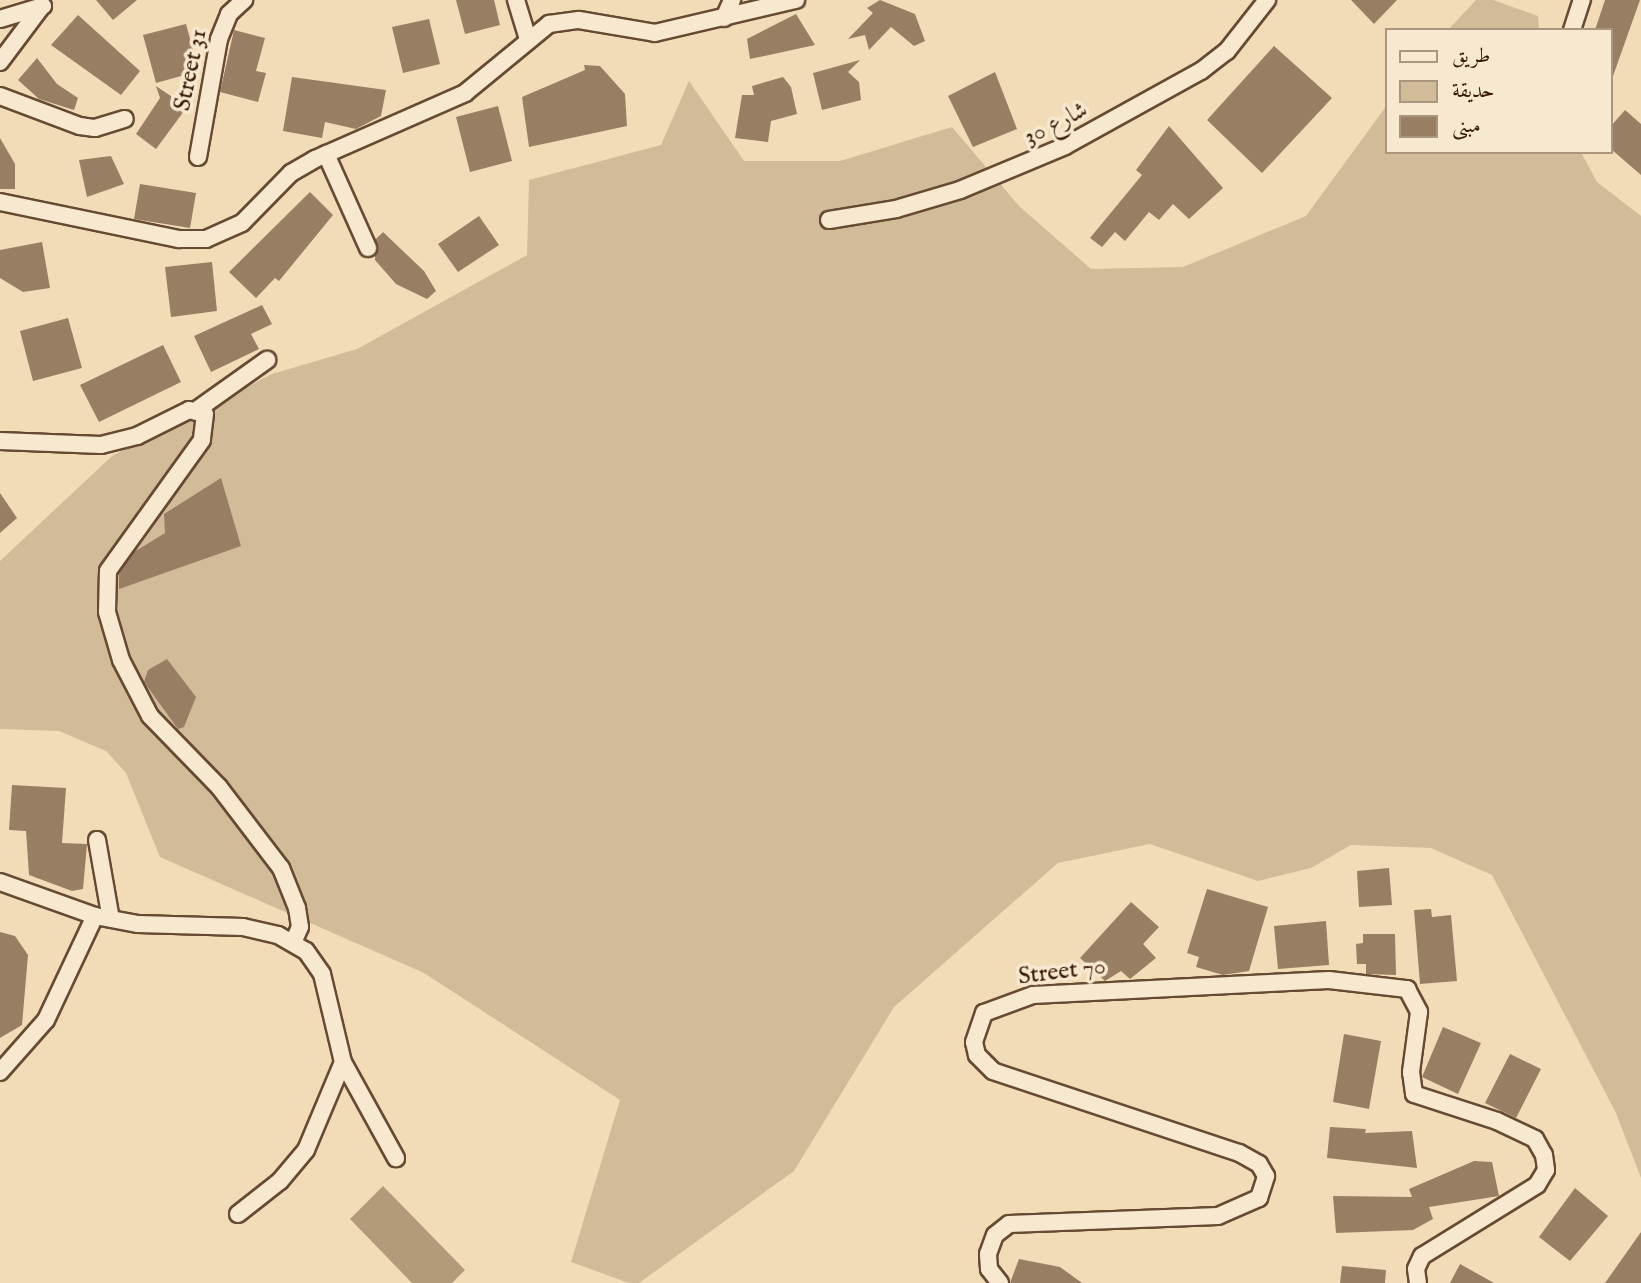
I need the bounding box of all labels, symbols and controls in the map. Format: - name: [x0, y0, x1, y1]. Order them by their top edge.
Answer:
- street label: Street 31: [168, 27, 214, 113]
- legend: [1386, 28, 1613, 154]
- text: طريق: [1452, 43, 1490, 70]
- text: حديقة: [1452, 78, 1495, 105]
- street label: شارع 30: [1019, 96, 1093, 152]
- text: مبنى: [1452, 113, 1481, 140]
- street label: Street 70: [1017, 952, 1107, 992]

